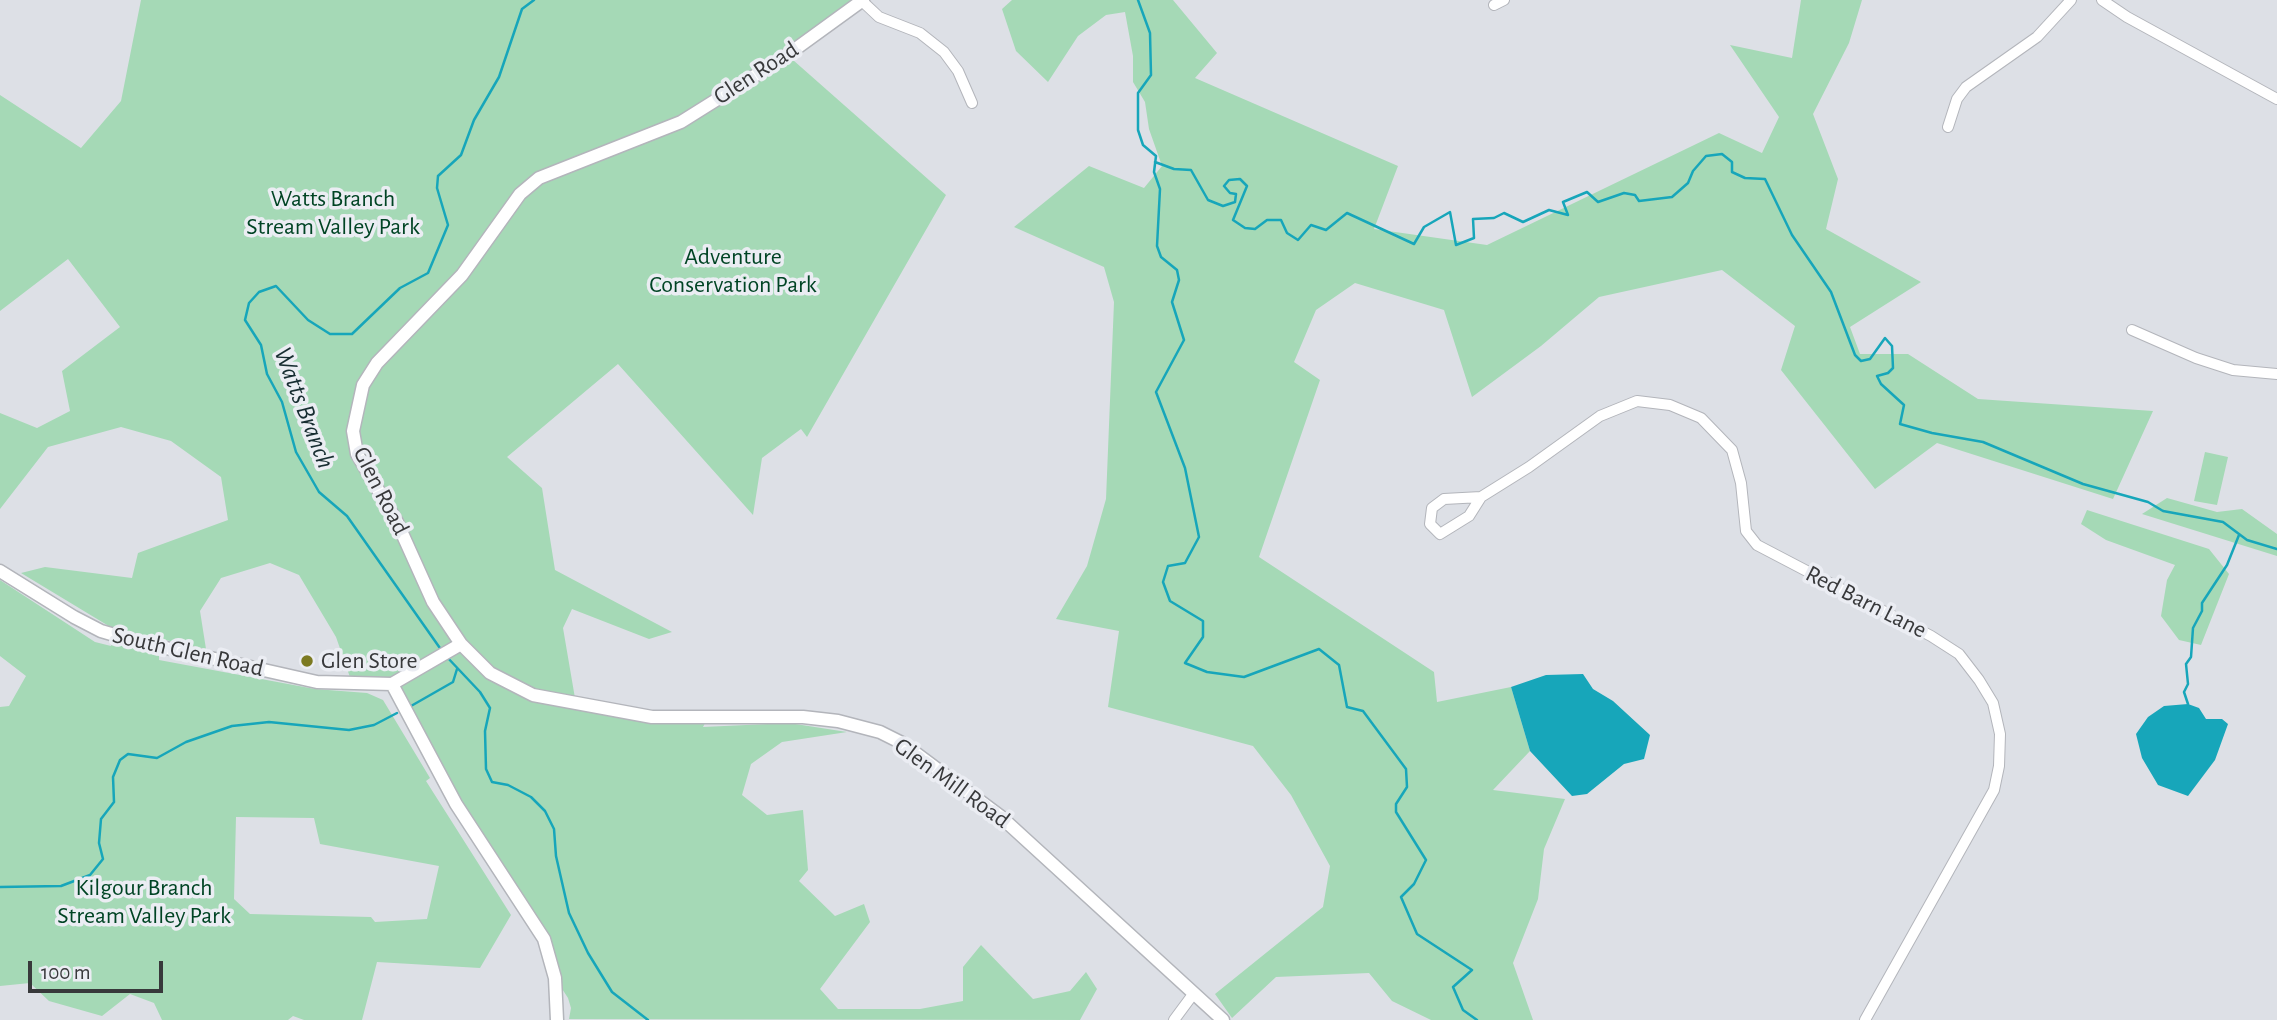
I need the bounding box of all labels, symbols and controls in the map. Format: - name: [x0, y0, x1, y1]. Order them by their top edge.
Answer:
- street label: Glen Road: [708, 35, 804, 111]
- park label: Watts Branch Stream Valley Park: [246, 185, 420, 241]
- park label: Adventure Conservation Park: [649, 243, 817, 299]
- water label: Watts Branch: [267, 343, 341, 473]
- street label: Glen Road: [347, 442, 415, 540]
- street label: Red Barn Lane: [1801, 559, 1931, 645]
- street label: South Glen Road: [110, 621, 266, 683]
- place label: Glen Store: [321, 647, 417, 675]
- marker: Glen Store: [299, 653, 315, 669]
- street label: Glen Mill Road: [889, 731, 1015, 835]
- park label: Kilgour Branch Stream Valley Park: [57, 874, 231, 930]
- scale bar: [32, 946, 166, 990]
- text: 100 m: [41, 962, 91, 983]

